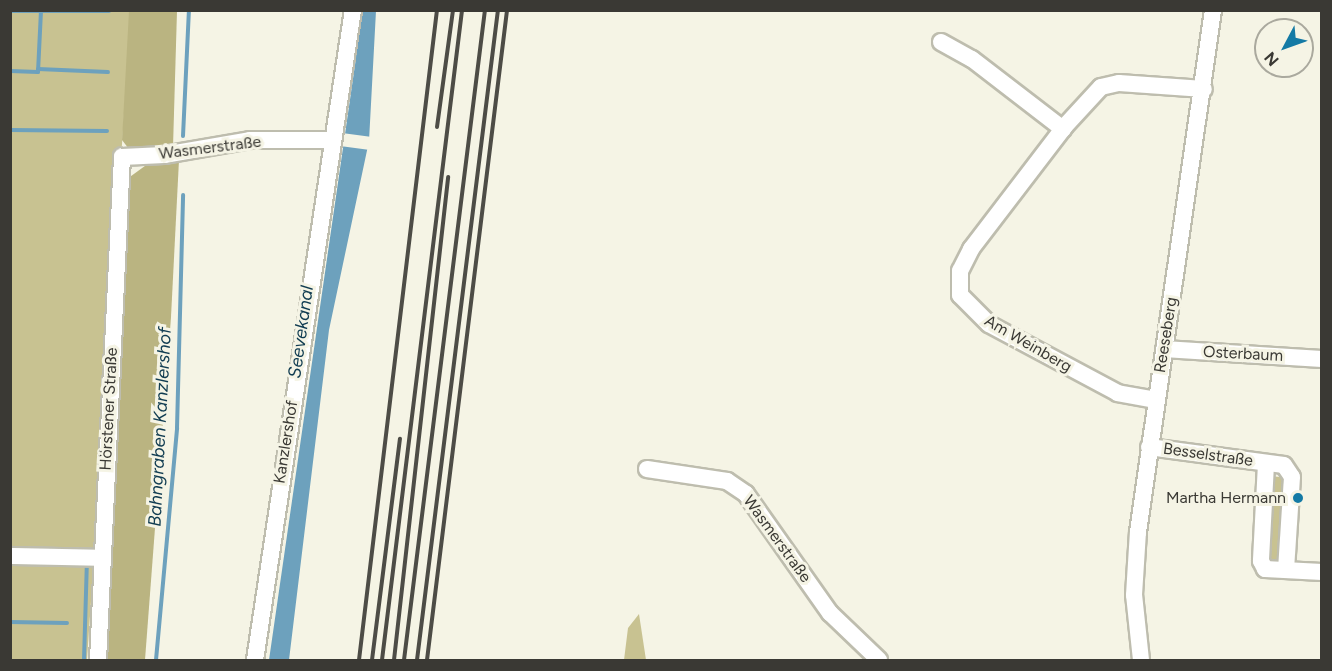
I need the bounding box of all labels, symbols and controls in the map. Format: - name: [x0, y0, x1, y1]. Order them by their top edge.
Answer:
- north arrow: [1254, 18, 1314, 78]
- text: N: [1260, 48, 1283, 70]
- street label: Wasmerstraße: [158, 132, 262, 164]
- water label: Seevekanal: [284, 284, 318, 380]
- street label: Reeseberg: [1151, 296, 1181, 374]
- street label: Am Weinberg: [981, 311, 1075, 377]
- water label: Bahngraben Kanzlershof: [144, 327, 176, 527]
- street label: Osterbaum: [1203, 342, 1283, 366]
- street label: Hörstener Straße: [96, 347, 122, 471]
- street label: Kanzlershof: [270, 399, 302, 485]
- street label: Besselstraße: [1162, 439, 1254, 471]
- place label: Martha Hermann: [1166, 488, 1286, 508]
- marker: Martha Hermann: [1291, 491, 1305, 505]
- street label: Wasmerstraße: [739, 492, 815, 586]

